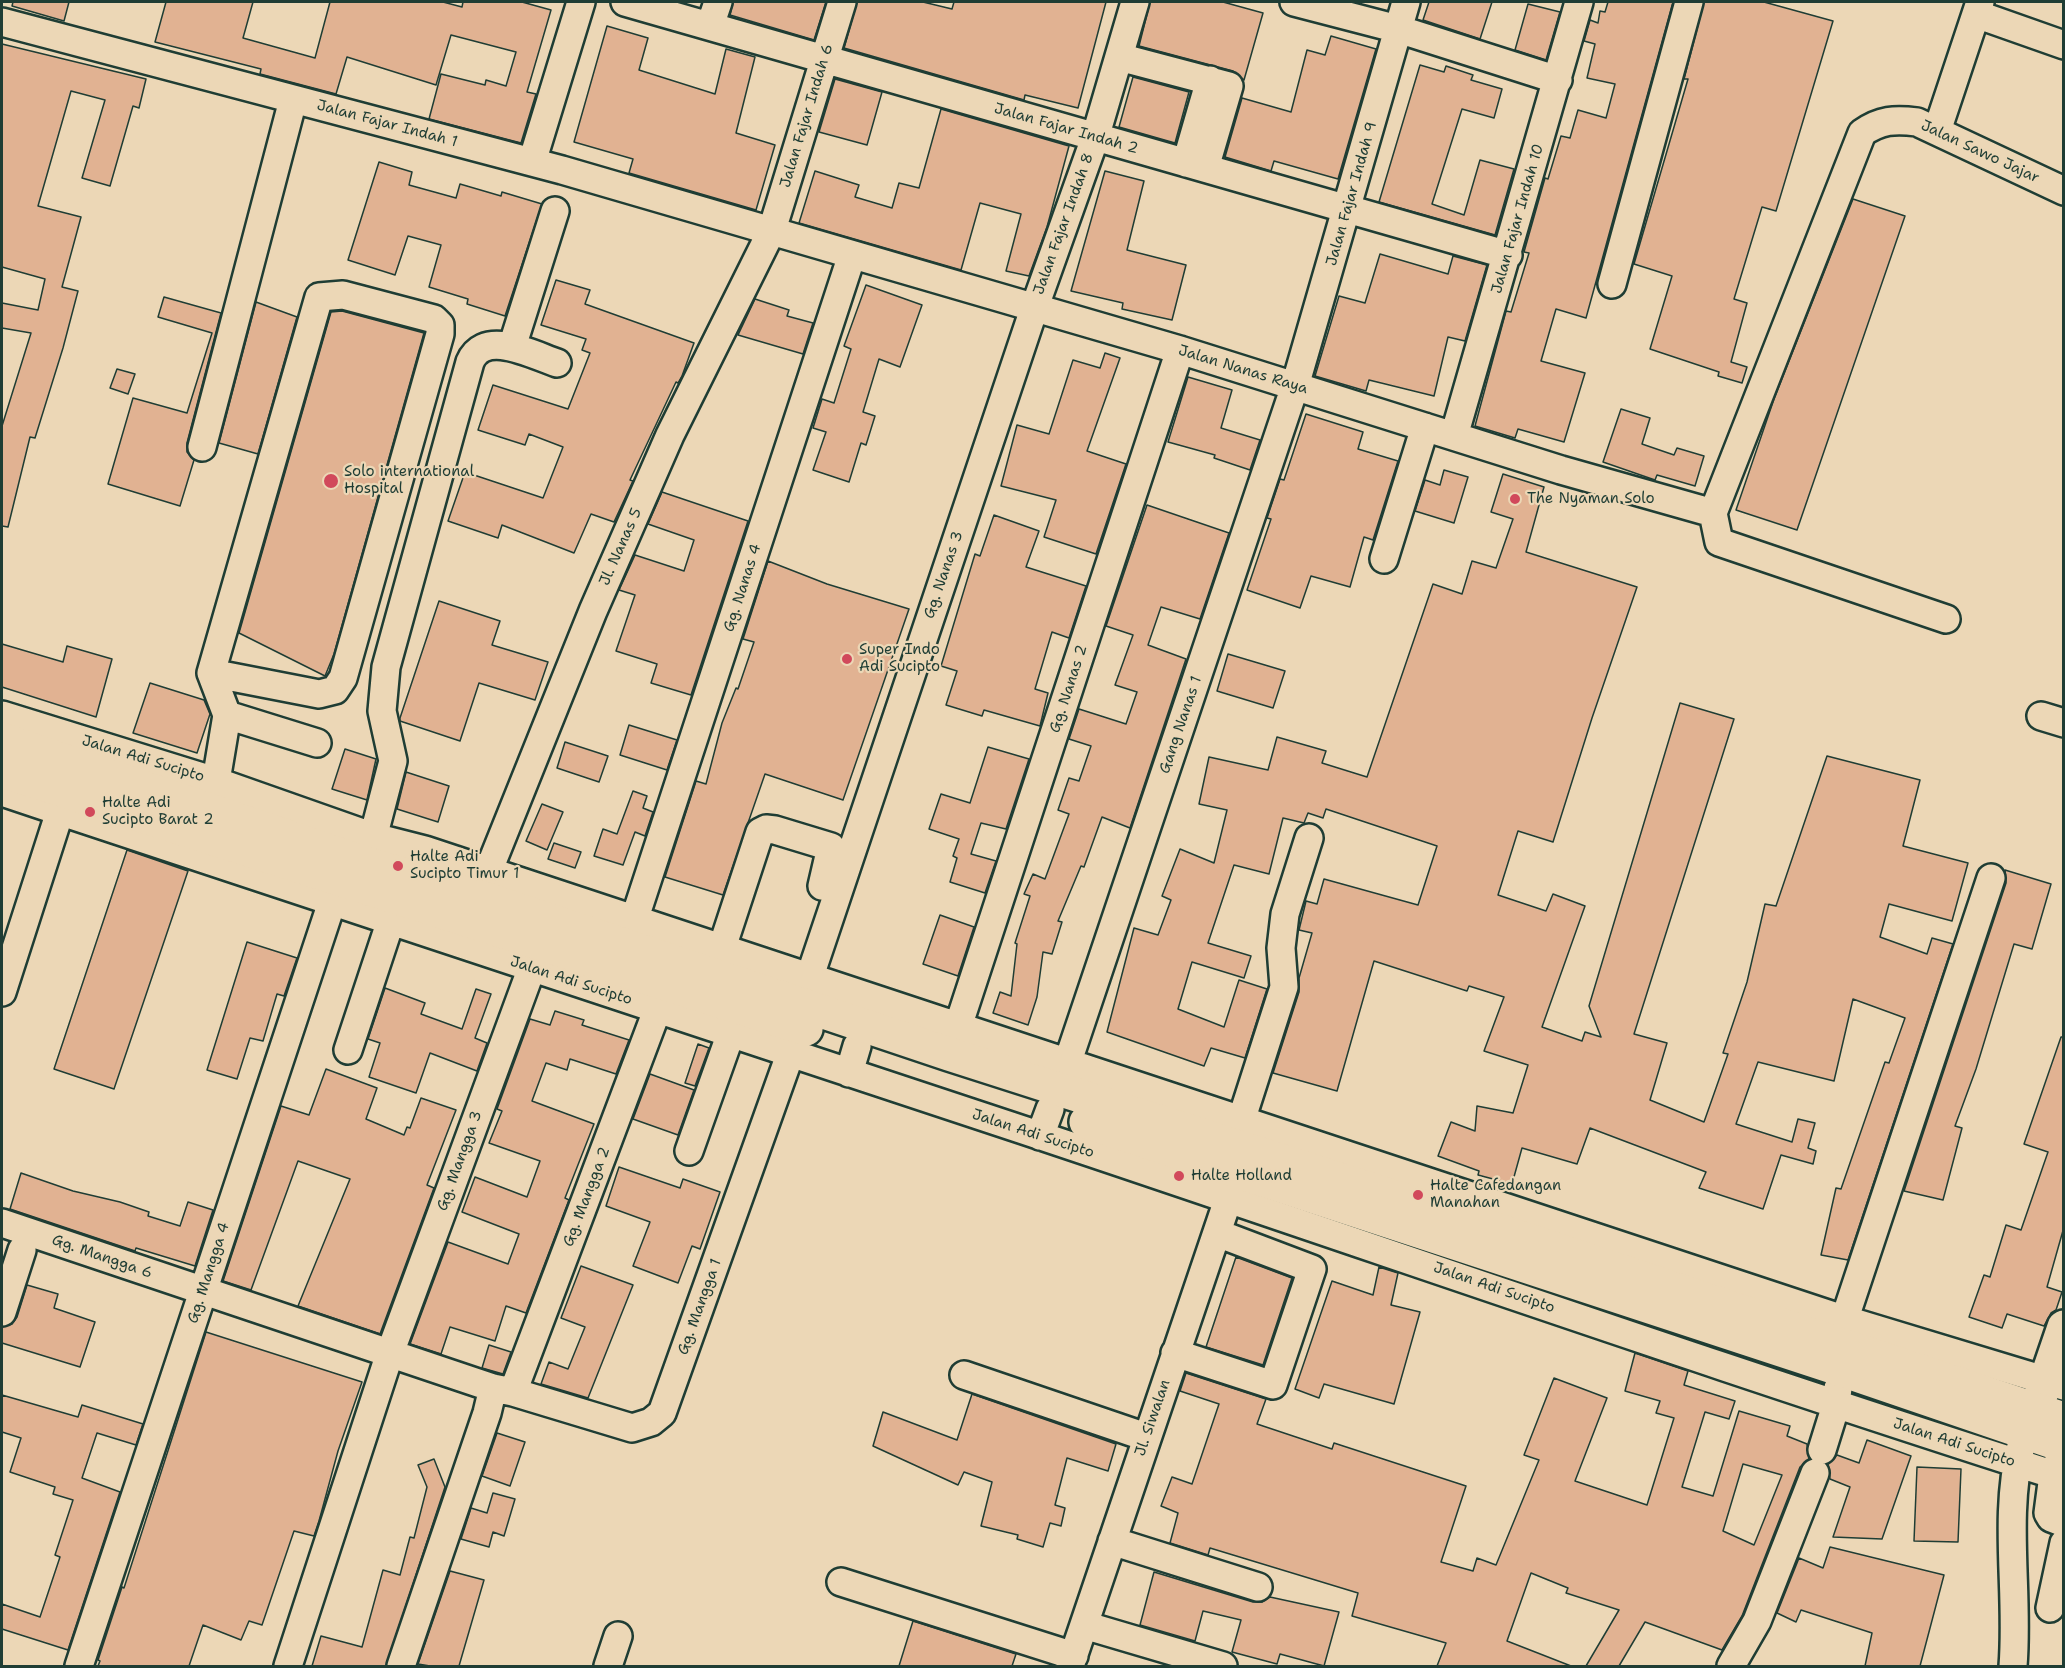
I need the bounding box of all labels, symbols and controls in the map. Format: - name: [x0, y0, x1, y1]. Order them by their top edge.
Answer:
- street label: Jalan Fajar Indah 6: [777, 42, 837, 190]
- street label: Jalan Fajar Indah 1: [315, 97, 459, 151]
- street label: Jalan Fajar Indah 2: [992, 100, 1140, 158]
- street label: Jalan Sawo Jajar: [1918, 117, 2042, 187]
- street label: Jalan Fajar Indah 9: [1323, 120, 1381, 268]
- street label: Jalan Fajar Indah 10: [1488, 142, 1548, 296]
- street label: Jalan Fajar Indah 8: [1030, 151, 1098, 297]
- street label: Jalan Nanas Raya: [1176, 342, 1310, 398]
- place label: Solo international Hospital: [344, 463, 474, 498]
- marker: Solo international Hospital: [322, 472, 340, 490]
- place label: The Nyaman Solo: [1527, 490, 1655, 508]
- marker: The Nyaman Solo: [1508, 492, 1522, 506]
- street label: Jl. Nanas 5: [596, 505, 646, 589]
- street label: Gg. Nanas 3: [921, 529, 967, 621]
- street label: Gg. Nanas 4: [720, 542, 766, 634]
- place label: Super Indo Adi Sucipto: [859, 641, 940, 676]
- street label: Gg. Nanas 2: [1046, 643, 1092, 735]
- marker: Super Indo Adi Sucipto: [840, 652, 854, 666]
- street label: Gang Nanas 1: [1156, 674, 1206, 776]
- street label: Jalan Adi Sucipto: [79, 732, 207, 786]
- place label: Halte Adi Sucipto Barat 2: [102, 794, 214, 829]
- marker: Halte Adi Sucipto Barat 2: [83, 805, 97, 819]
- place label: Halte Adi Sucipto Timur 1: [410, 848, 519, 883]
- marker: Halte Adi Sucipto Timur 1: [391, 859, 405, 873]
- street label: Jalan Adi Sucipto: [508, 953, 634, 1009]
- street label: Jalan Adi Sucipto: [970, 1106, 1096, 1162]
- street label: Gg. Mangga 3: [434, 1108, 486, 1214]
- street label: Gg. Mangga 2: [560, 1145, 614, 1249]
- place label: Halte Holland: [1191, 1167, 1292, 1185]
- marker: Halte Holland: [1172, 1169, 1186, 1183]
- place label: Halte Cafedangan Manahan: [1430, 1177, 1561, 1212]
- marker: Halte Cafedangan Manahan: [1411, 1188, 1425, 1202]
- street label: Gg. Mangga 4: [184, 1220, 234, 1326]
- street label: Gg. Mangga 6: [49, 1231, 155, 1283]
- street label: Gg. Mangga 1: [674, 1256, 726, 1358]
- street label: Jalan Adi Sucipto: [1431, 1259, 1557, 1317]
- street label: Jl. Siwalan: [1131, 1377, 1175, 1459]
- street label: Jalan Adi Sucipto: [1891, 1415, 2017, 1471]

